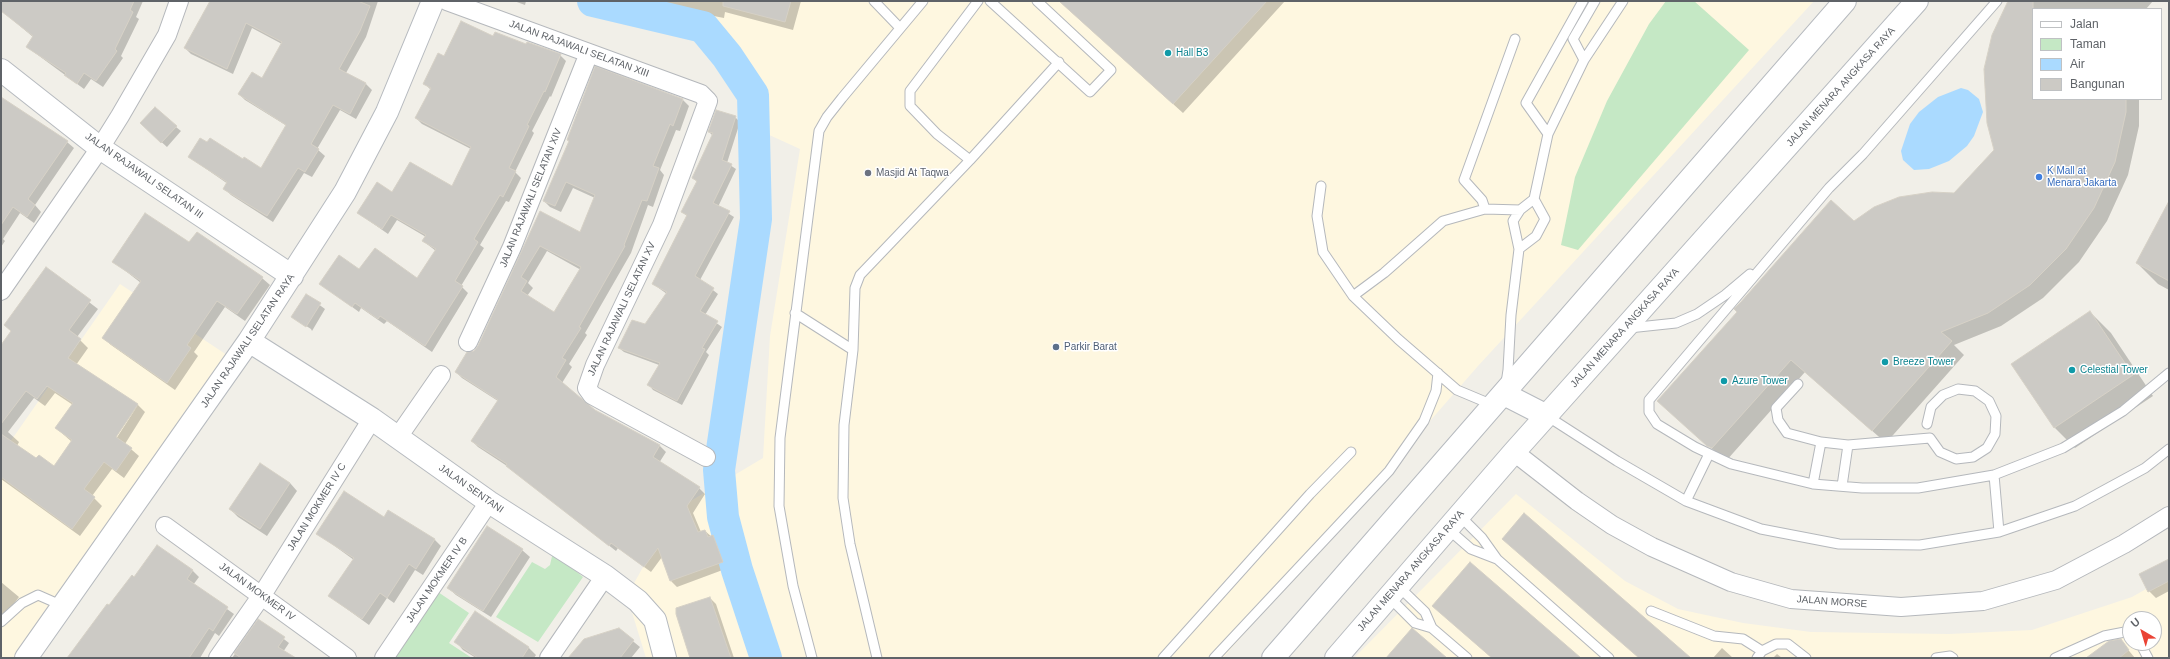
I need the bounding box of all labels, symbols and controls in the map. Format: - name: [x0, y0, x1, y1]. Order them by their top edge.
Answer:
- legend: [2032, 8, 2162, 100]
- text: Jalan: [2070, 17, 2099, 31]
- street label: JALAN RAJAWALI SELATAN XIII: [507, 18, 651, 80]
- street label: JALAN MENARA ANGKASA RAYA: [1784, 25, 1898, 149]
- text: Taman: [2070, 37, 2106, 51]
- place label: Hall B3: [1176, 47, 1208, 59]
- marker: Hall B3: [1163, 48, 1173, 58]
- text: Air: [2070, 57, 2085, 71]
- text: Bangunan: [2070, 77, 2125, 91]
- street label: JALAN RAJAWALI SELATAN XIV: [498, 127, 564, 269]
- street label: JALAN RAJAWALI SELATAN III: [83, 131, 205, 221]
- place label: K Mall at Menara Jakarta: [2047, 165, 2116, 188]
- place label: Masjid At Taqwa: [876, 167, 949, 179]
- marker: Masjid At Taqwa: [863, 168, 873, 178]
- marker: K Mall at Menara Jakarta: [2034, 172, 2044, 182]
- street label: JALAN RAJAWALI SELATAN XV: [586, 240, 658, 378]
- street label: JALAN MENARA ANGKASA RAYA: [1568, 266, 1682, 390]
- street label: JALAN RAJAWALI SELATAN RAYA: [199, 272, 297, 410]
- place label: Parkir Barat: [1064, 341, 1117, 353]
- marker: Parkir Barat: [1051, 342, 1061, 352]
- place label: Breeze Tower: [1893, 356, 1954, 368]
- marker: Breeze Tower: [1880, 357, 1890, 367]
- place label: Celestial Tower: [2080, 364, 2148, 376]
- marker: Celestial Tower: [2067, 365, 2077, 375]
- place label: Azure Tower: [1732, 375, 1788, 387]
- marker: Azure Tower: [1719, 376, 1729, 386]
- street label: JALAN MOKMER IV C: [285, 461, 349, 553]
- street label: JALAN SENTANI: [436, 462, 506, 516]
- street label: JALAN MENARA ANGKASA RAYA: [1355, 508, 1467, 634]
- street label: JALAN MOKMER IV B: [404, 535, 470, 625]
- street label: JALAN MOKMER IV: [217, 560, 297, 624]
- street label: JALAN MORSE: [1796, 594, 1868, 610]
- north arrow: [2122, 611, 2162, 651]
- text: U: [2128, 615, 2142, 630]

